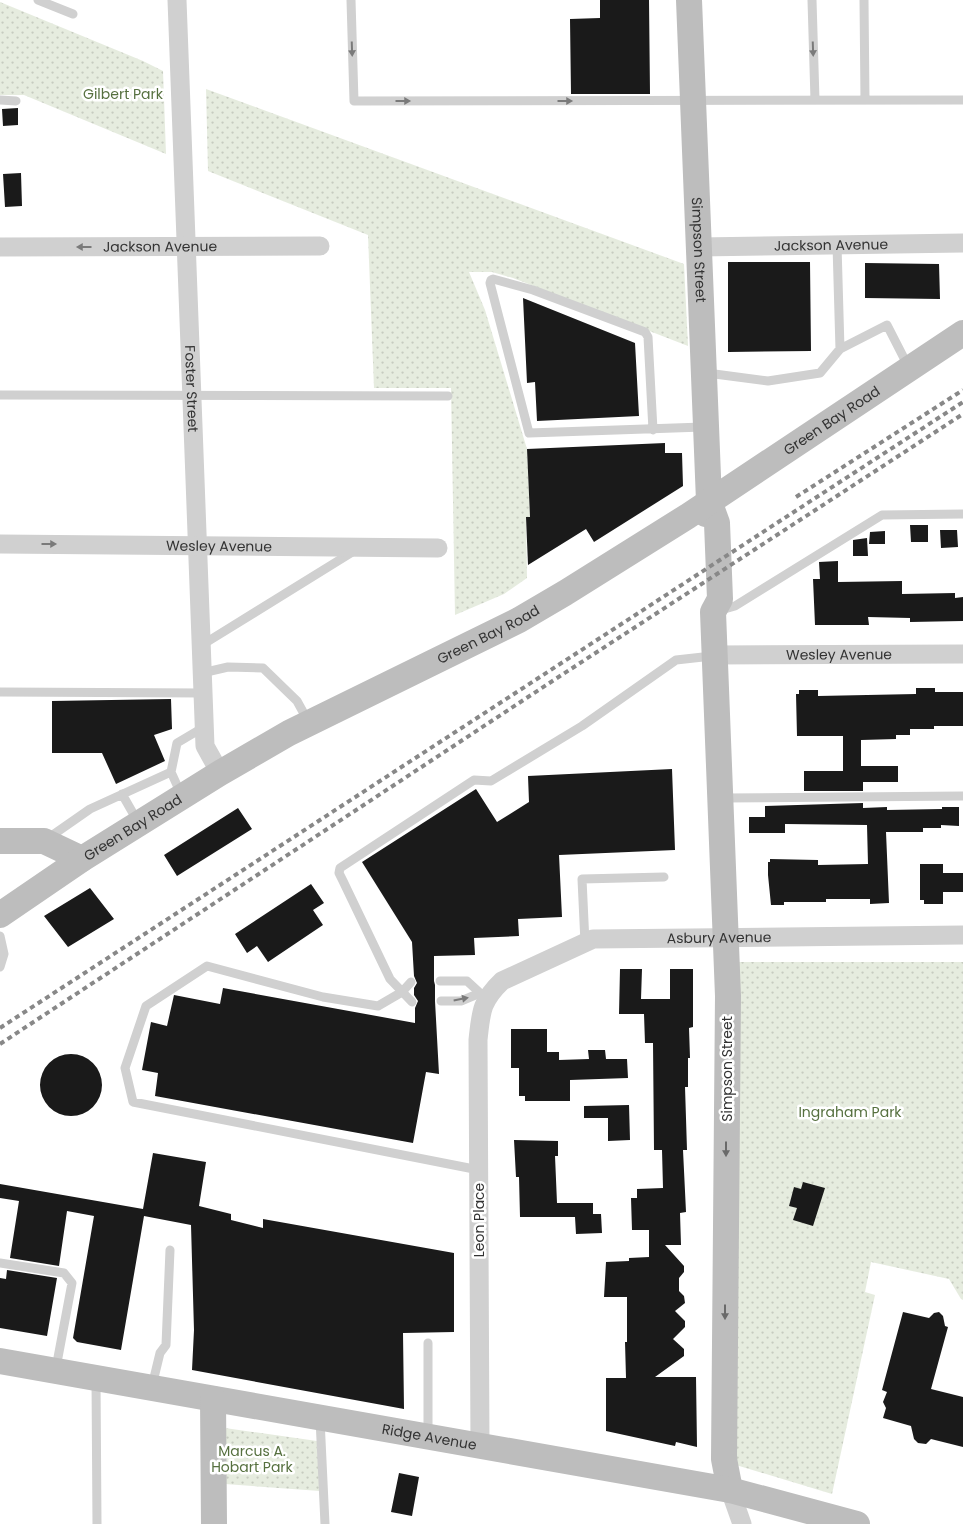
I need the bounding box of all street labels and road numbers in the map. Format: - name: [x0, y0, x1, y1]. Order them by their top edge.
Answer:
- street label: Simpson Street: [687, 197, 711, 303]
- street label: Jackson Avenue: [774, 234, 889, 256]
- street label: Jackson Avenue: [103, 236, 217, 257]
- street label: Foster Street: [180, 345, 203, 433]
- street label: Green Bay Road: [779, 381, 884, 460]
- street label: Wesley Avenue: [166, 536, 272, 556]
- street label: Green Bay Road: [434, 600, 543, 669]
- street label: Wesley Avenue: [786, 644, 892, 665]
- street label: Green Bay Road: [80, 789, 186, 866]
- street label: Asbury Avenue: [667, 927, 772, 948]
- street label: Simpson Street: [717, 1016, 737, 1122]
- street label: Leon Place: [469, 1182, 489, 1257]
- street label: Ridge Avenue: [380, 1419, 479, 1455]

